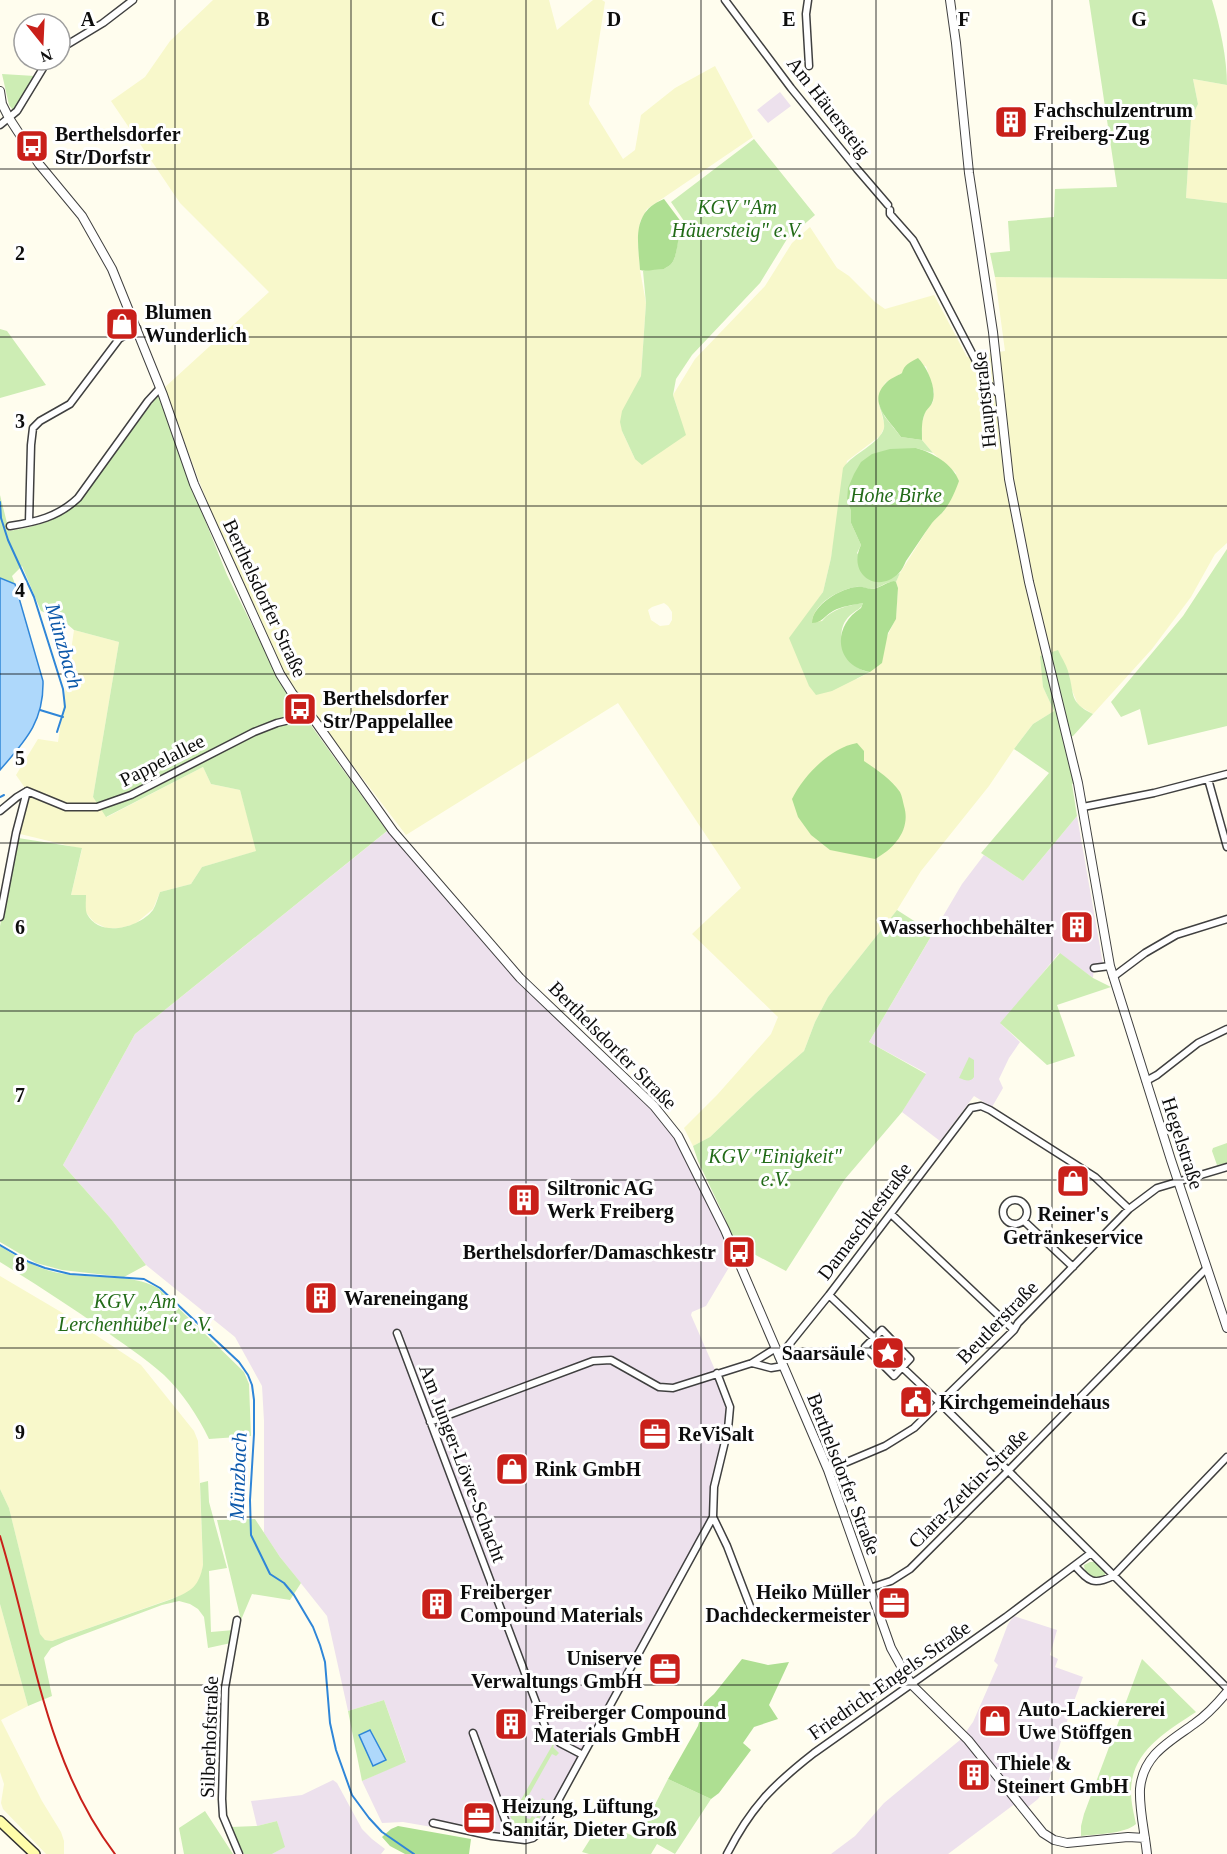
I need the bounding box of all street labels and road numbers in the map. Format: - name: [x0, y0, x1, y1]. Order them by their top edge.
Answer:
- street label: Am Häuersteig: [782, 52, 875, 162]
- street label: Hauptstraße: [968, 351, 1001, 449]
- street label: Berthelsdorfer Straße: [219, 516, 311, 681]
- street label: Pappelallee: [116, 729, 209, 792]
- street label: Berthelsdorfer Straße: [545, 977, 682, 1114]
- street label: Hegelstraße: [1157, 1094, 1208, 1192]
- street label: Damaschkestraße: [813, 1158, 915, 1284]
- street label: Beutlerstraße: [952, 1276, 1042, 1368]
- street label: Am Junger-Löwe-Schacht: [414, 1361, 511, 1566]
- street label: Berthelsdorfer Straße: [803, 1390, 885, 1558]
- street label: Clara-Zetkin-Straße: [904, 1424, 1032, 1552]
- street label: Friedrich-Engels-Straße: [804, 1616, 975, 1745]
- street label: Silberhofstraße: [196, 1675, 222, 1798]

